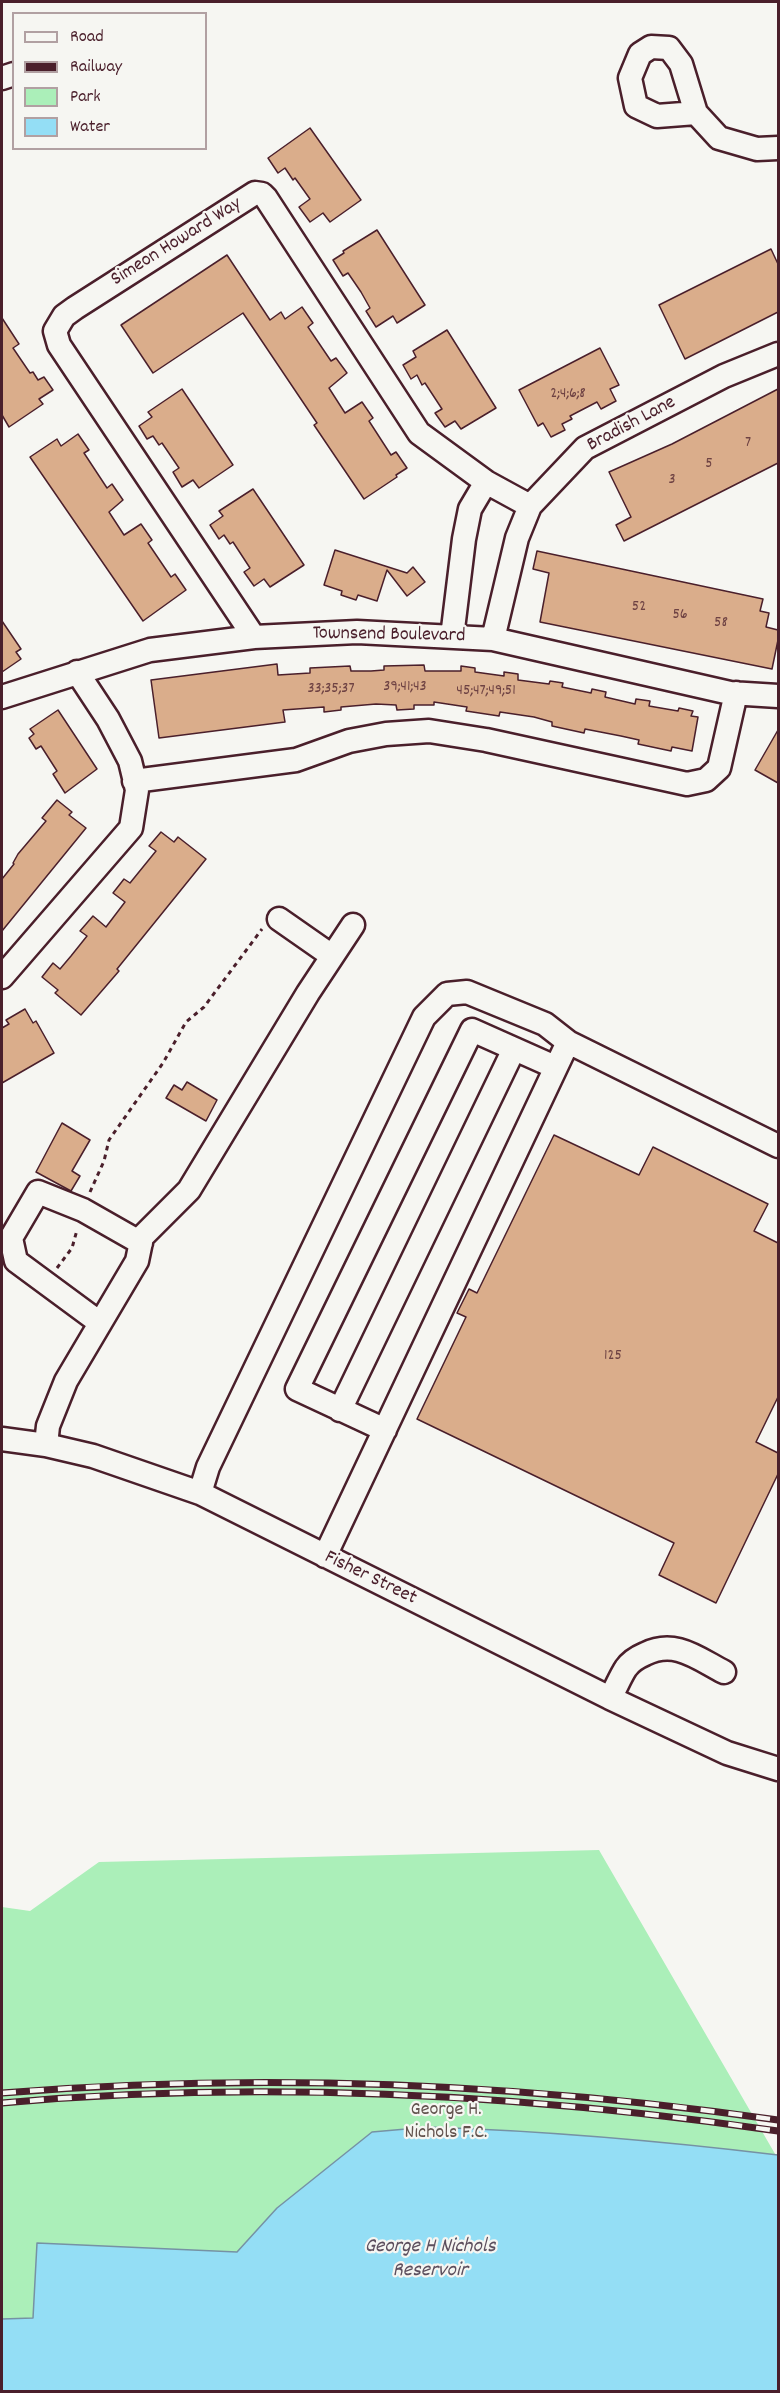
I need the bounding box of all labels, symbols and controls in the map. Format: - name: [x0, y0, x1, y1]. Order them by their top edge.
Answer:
- legend: [12, 12, 207, 150]
- text: Road: [70, 25, 104, 50]
- text: Railway: [70, 55, 122, 80]
- text: Park: [70, 85, 101, 110]
- text: Water: [70, 115, 110, 140]
- street label: Simeon Howard Way: [107, 193, 247, 293]
- house number: 2;4;6;8: [550, 385, 586, 405]
- street label: Bradish Lane: [584, 392, 680, 458]
- house number: 7: [745, 434, 751, 454]
- house number: 5: [705, 455, 713, 475]
- house number: 3: [668, 471, 676, 491]
- house number: 52: [632, 598, 646, 618]
- house number: 56: [672, 606, 688, 626]
- house number: 58: [714, 614, 728, 634]
- street label: Townsend Boulevard: [312, 623, 466, 649]
- house number: 39;41;43: [383, 678, 427, 698]
- house number: 33;35;37: [307, 680, 355, 700]
- house number: 45;47;49;51: [456, 682, 516, 702]
- house number: 125: [604, 1347, 622, 1367]
- street label: Fisher Street: [320, 1546, 420, 1612]
- park label: George H. Nichols F.C.: [405, 2099, 487, 2146]
- water label: George H Nichols Reservoir: [364, 2235, 496, 2285]

